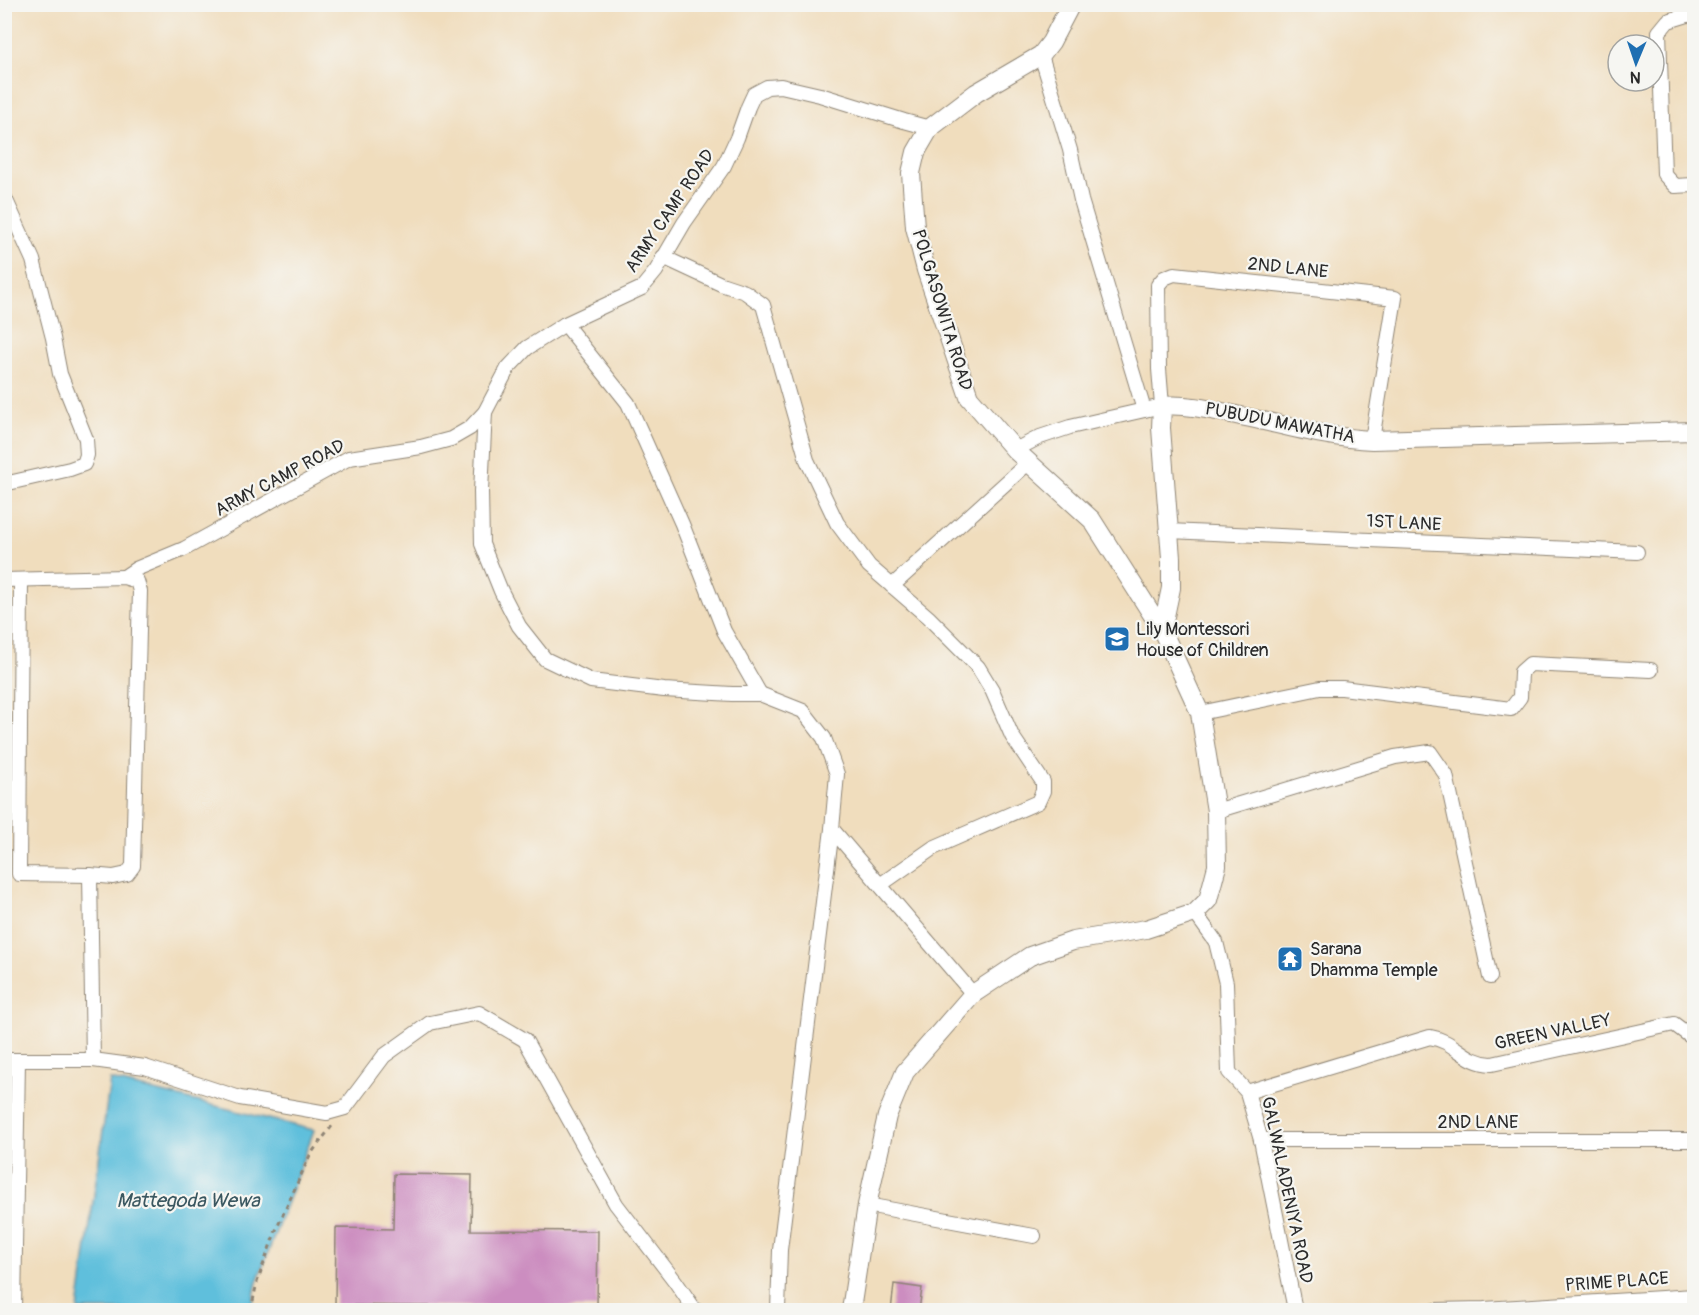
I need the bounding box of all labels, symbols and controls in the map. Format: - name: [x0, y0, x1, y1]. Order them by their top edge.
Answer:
- north arrow: [1606, 33, 1666, 93]
- text: N: [1630, 67, 1641, 87]
- street label: ARMY CAMP ROAD: [620, 145, 720, 277]
- street label: POLGASOWITA ROAD: [907, 227, 977, 393]
- street label: 2ND LANE: [1247, 252, 1329, 284]
- street label: PUBUDU MAWATHA: [1203, 397, 1357, 449]
- street label: ARMY CAMP ROAD: [211, 434, 349, 522]
- street label: 1ST LANE: [1366, 510, 1442, 536]
- place label: Lily Montessori House of Children: [1136, 618, 1269, 662]
- school or university icon: Lily Montessori House of Children: [1102, 624, 1132, 654]
- place label: Sarana Dhamma Temple: [1310, 938, 1438, 982]
- temple icon: Sarana Dhamma Temple: [1275, 944, 1305, 974]
- street label: GREEN VALLEY: [1493, 1008, 1614, 1056]
- street label: GALWALADENIYA ROAD: [1256, 1094, 1318, 1286]
- street label: 2ND LANE: [1438, 1111, 1518, 1134]
- water label: Mattegoda Wewa: [116, 1188, 261, 1213]
- street label: PRIME PLACE: [1564, 1267, 1670, 1297]

